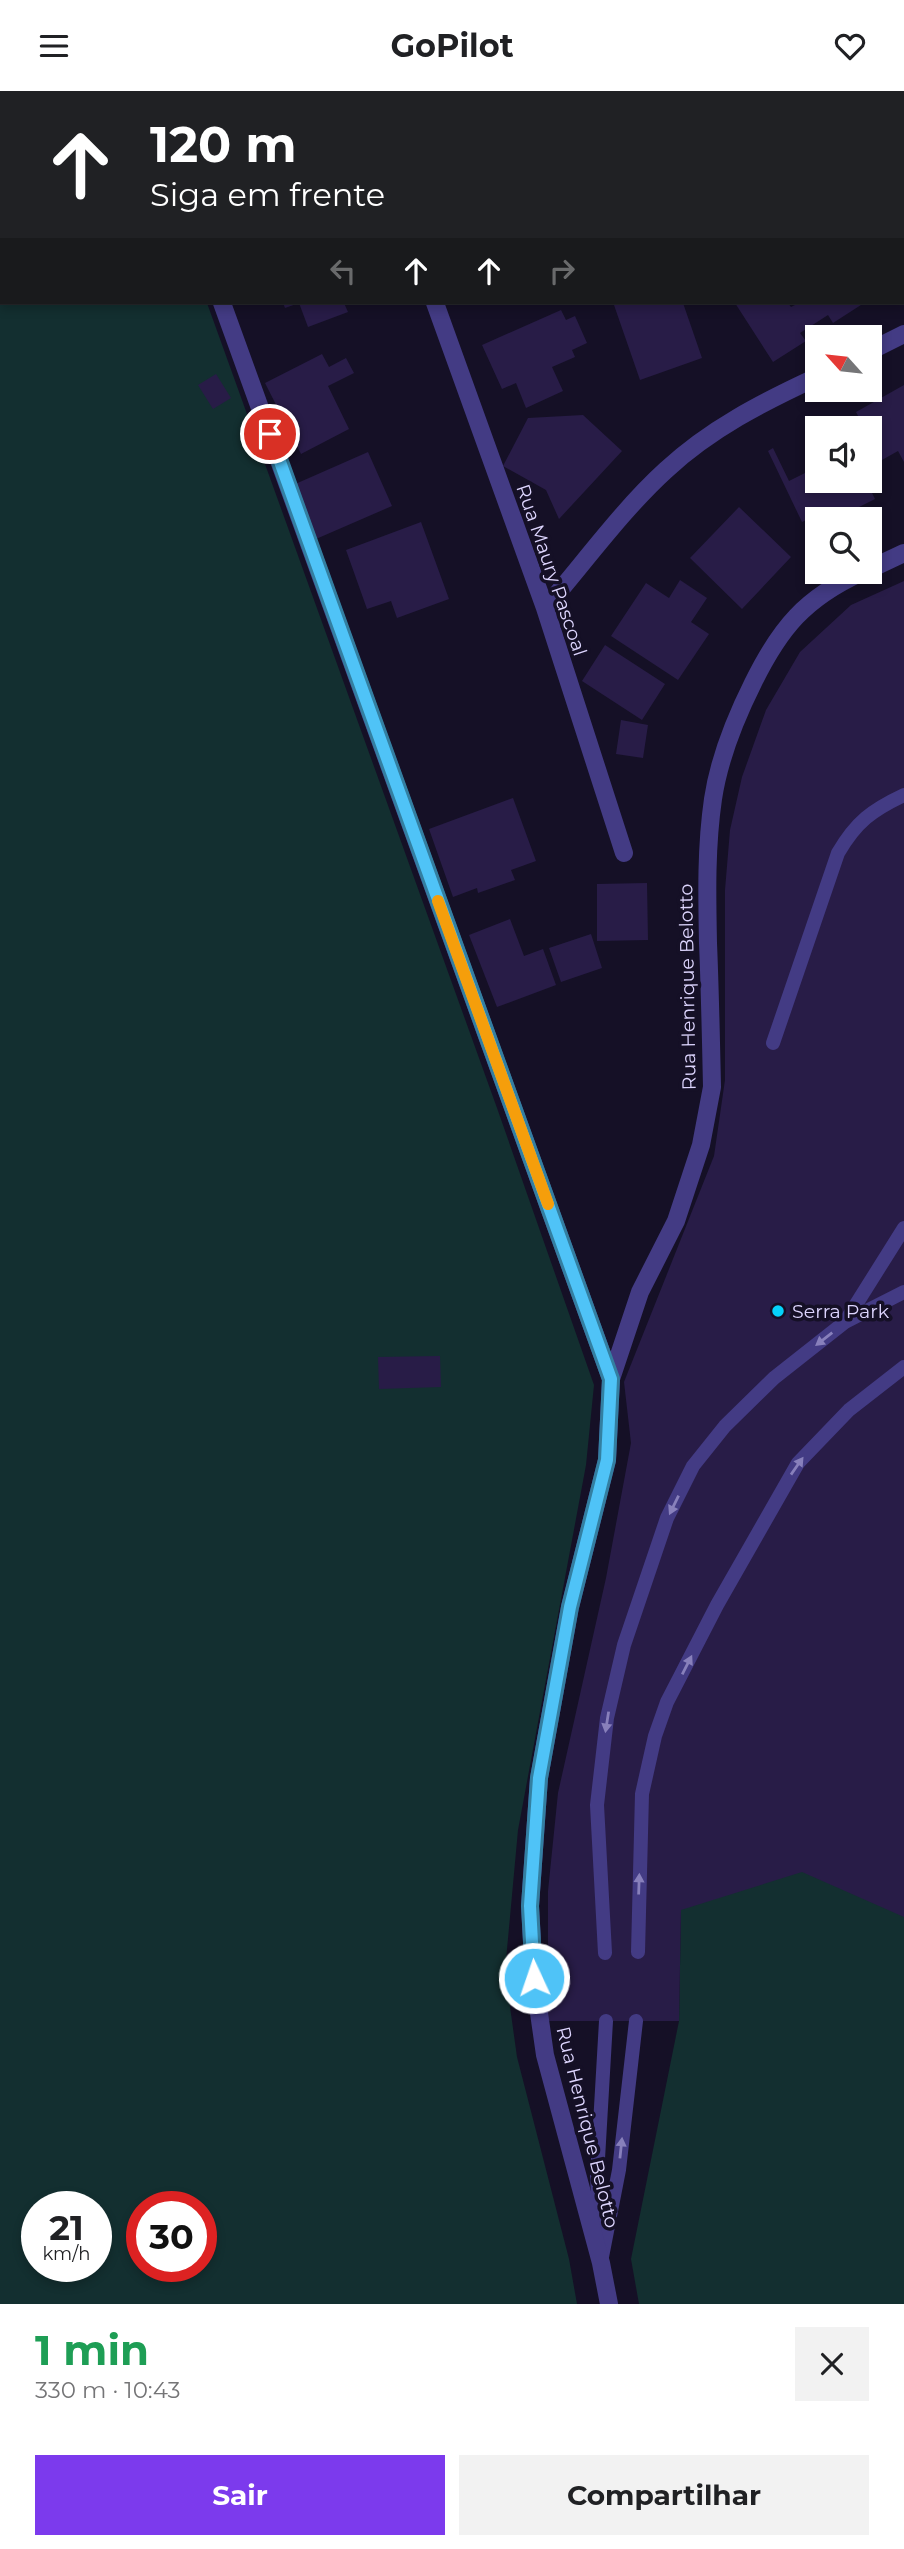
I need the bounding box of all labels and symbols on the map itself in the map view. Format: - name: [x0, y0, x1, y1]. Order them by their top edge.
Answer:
- north arrow: [805, 325, 882, 403]
- pin: [240, 404, 300, 464]
- street label: Rua Maury Pascoal: [511, 481, 592, 659]
- street label: Rua Henrique Belotto: [674, 883, 701, 1091]
- place label: Serra Park: [792, 1300, 890, 1323]
- marker: Serra Park: [770, 1303, 786, 1319]
- one-way arrow: [816, 1331, 834, 1346]
- one-way arrow: [790, 1457, 804, 1475]
- one-way arrow: [668, 1495, 679, 1515]
- one-way arrow: [681, 1655, 692, 1675]
- one-way arrow: [601, 1711, 612, 1733]
- one-way arrow: [634, 1872, 645, 1894]
- position arrow: [497, 1941, 571, 2015]
- street label: Rua Henrique Belotto: [551, 2024, 624, 2230]
- one-way arrow: [616, 2137, 627, 2159]
- speed limit sign: 30: [126, 2191, 217, 2282]

